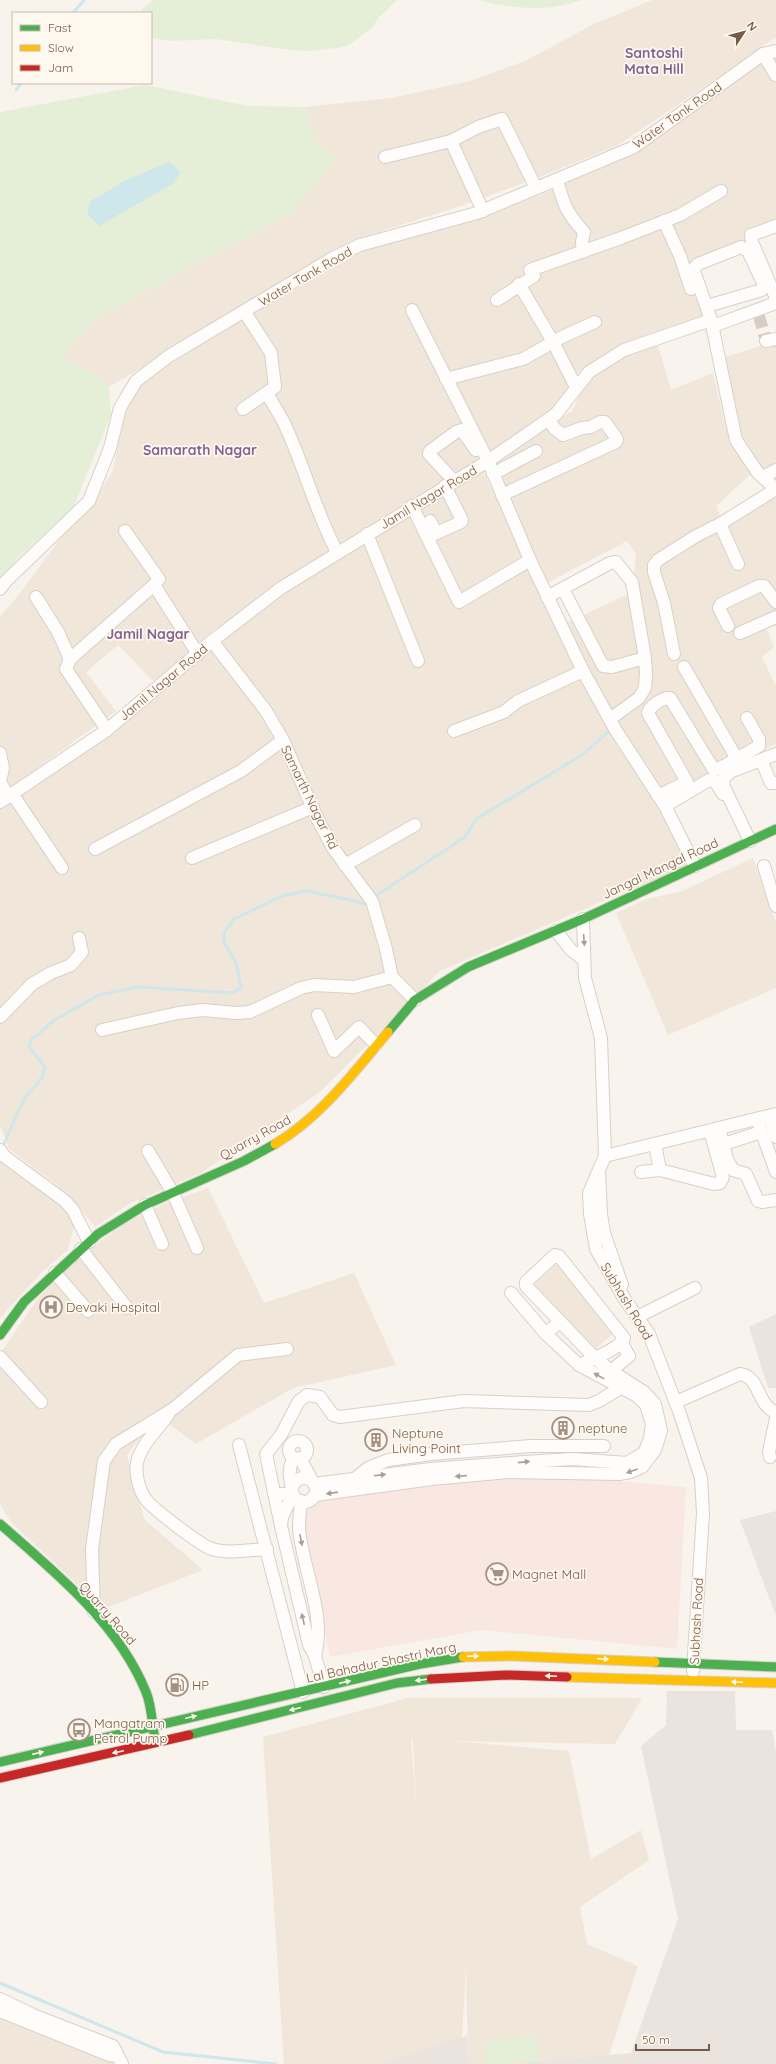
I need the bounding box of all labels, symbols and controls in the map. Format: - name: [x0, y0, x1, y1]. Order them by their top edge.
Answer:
- legend: [12, 12, 152, 84]
- north arrow: [724, 12, 764, 52]
- text: N: [744, 19, 760, 34]
- text: Fast: [48, 20, 72, 35]
- text: Slow: [48, 40, 74, 55]
- district label: Santoshi Mata Hill: [624, 44, 684, 78]
- text: Jam: [48, 60, 73, 75]
- street label: Water Tank Road: [629, 78, 725, 152]
- street label: Water Tank Road: [255, 243, 355, 309]
- district label: Samarath Nagar: [143, 441, 257, 459]
- street label: Jamil Nagar Road: [376, 462, 480, 532]
- district label: Jamil Nagar: [106, 625, 190, 643]
- street label: Jamil Nagar Road: [116, 640, 210, 724]
- street label: Samarth Nagar Rd: [278, 742, 342, 852]
- street label: Jangal Mangal Road: [599, 834, 721, 902]
- one-way arrow: [581, 934, 588, 946]
- street label: Quarry Road: [217, 1111, 293, 1163]
- street label: Subhash Road: [598, 1260, 656, 1342]
- hospital icon: Devaki Hospital: [38, 1294, 64, 1320]
- place label: Devaki Hospital: [66, 1299, 160, 1315]
- one-way arrow: [594, 1373, 605, 1380]
- building icon: neptune: [550, 1415, 576, 1441]
- place label: neptune: [578, 1420, 627, 1436]
- place label: Neptune Living Point: [392, 1425, 461, 1456]
- building icon: Neptune Living Point: [363, 1427, 389, 1453]
- one-way arrow: [518, 1459, 530, 1466]
- one-way arrow: [625, 1468, 637, 1474]
- one-way arrow: [374, 1472, 387, 1478]
- one-way arrow: [455, 1473, 467, 1480]
- one-way arrow: [326, 1489, 338, 1496]
- one-way arrow: [299, 1534, 305, 1546]
- supermarket icon: Magnet Mall: [484, 1561, 510, 1587]
- place label: Magnet Mall: [512, 1566, 586, 1582]
- street label: Subhash Road: [686, 1577, 706, 1665]
- street label: Quarry Road: [76, 1578, 140, 1648]
- one-way arrow: [299, 1613, 305, 1625]
- street label: Lal Bahadur Shastri Marg: [305, 1638, 457, 1686]
- one-way arrow: [467, 1653, 479, 1660]
- one-way arrow: [597, 1656, 609, 1663]
- fuel station icon: HP: [164, 1672, 190, 1698]
- one-way arrow: [544, 1673, 557, 1679]
- place label: HP: [192, 1677, 209, 1693]
- one-way arrow: [415, 1677, 427, 1683]
- one-way arrow: [339, 1679, 352, 1685]
- one-way arrow: [730, 1679, 743, 1685]
- one-way arrow: [289, 1706, 301, 1712]
- one-way arrow: [186, 1714, 198, 1720]
- place label: Mangatram Petrol Pump: [94, 1715, 167, 1746]
- bus stop icon: Mangatram Petrol Pump: [66, 1717, 92, 1743]
- one-way arrow: [32, 1750, 44, 1756]
- one-way arrow: [111, 1750, 124, 1756]
- scale bar: [636, 2026, 709, 2052]
- text: 50 m: [642, 2032, 670, 2047]

